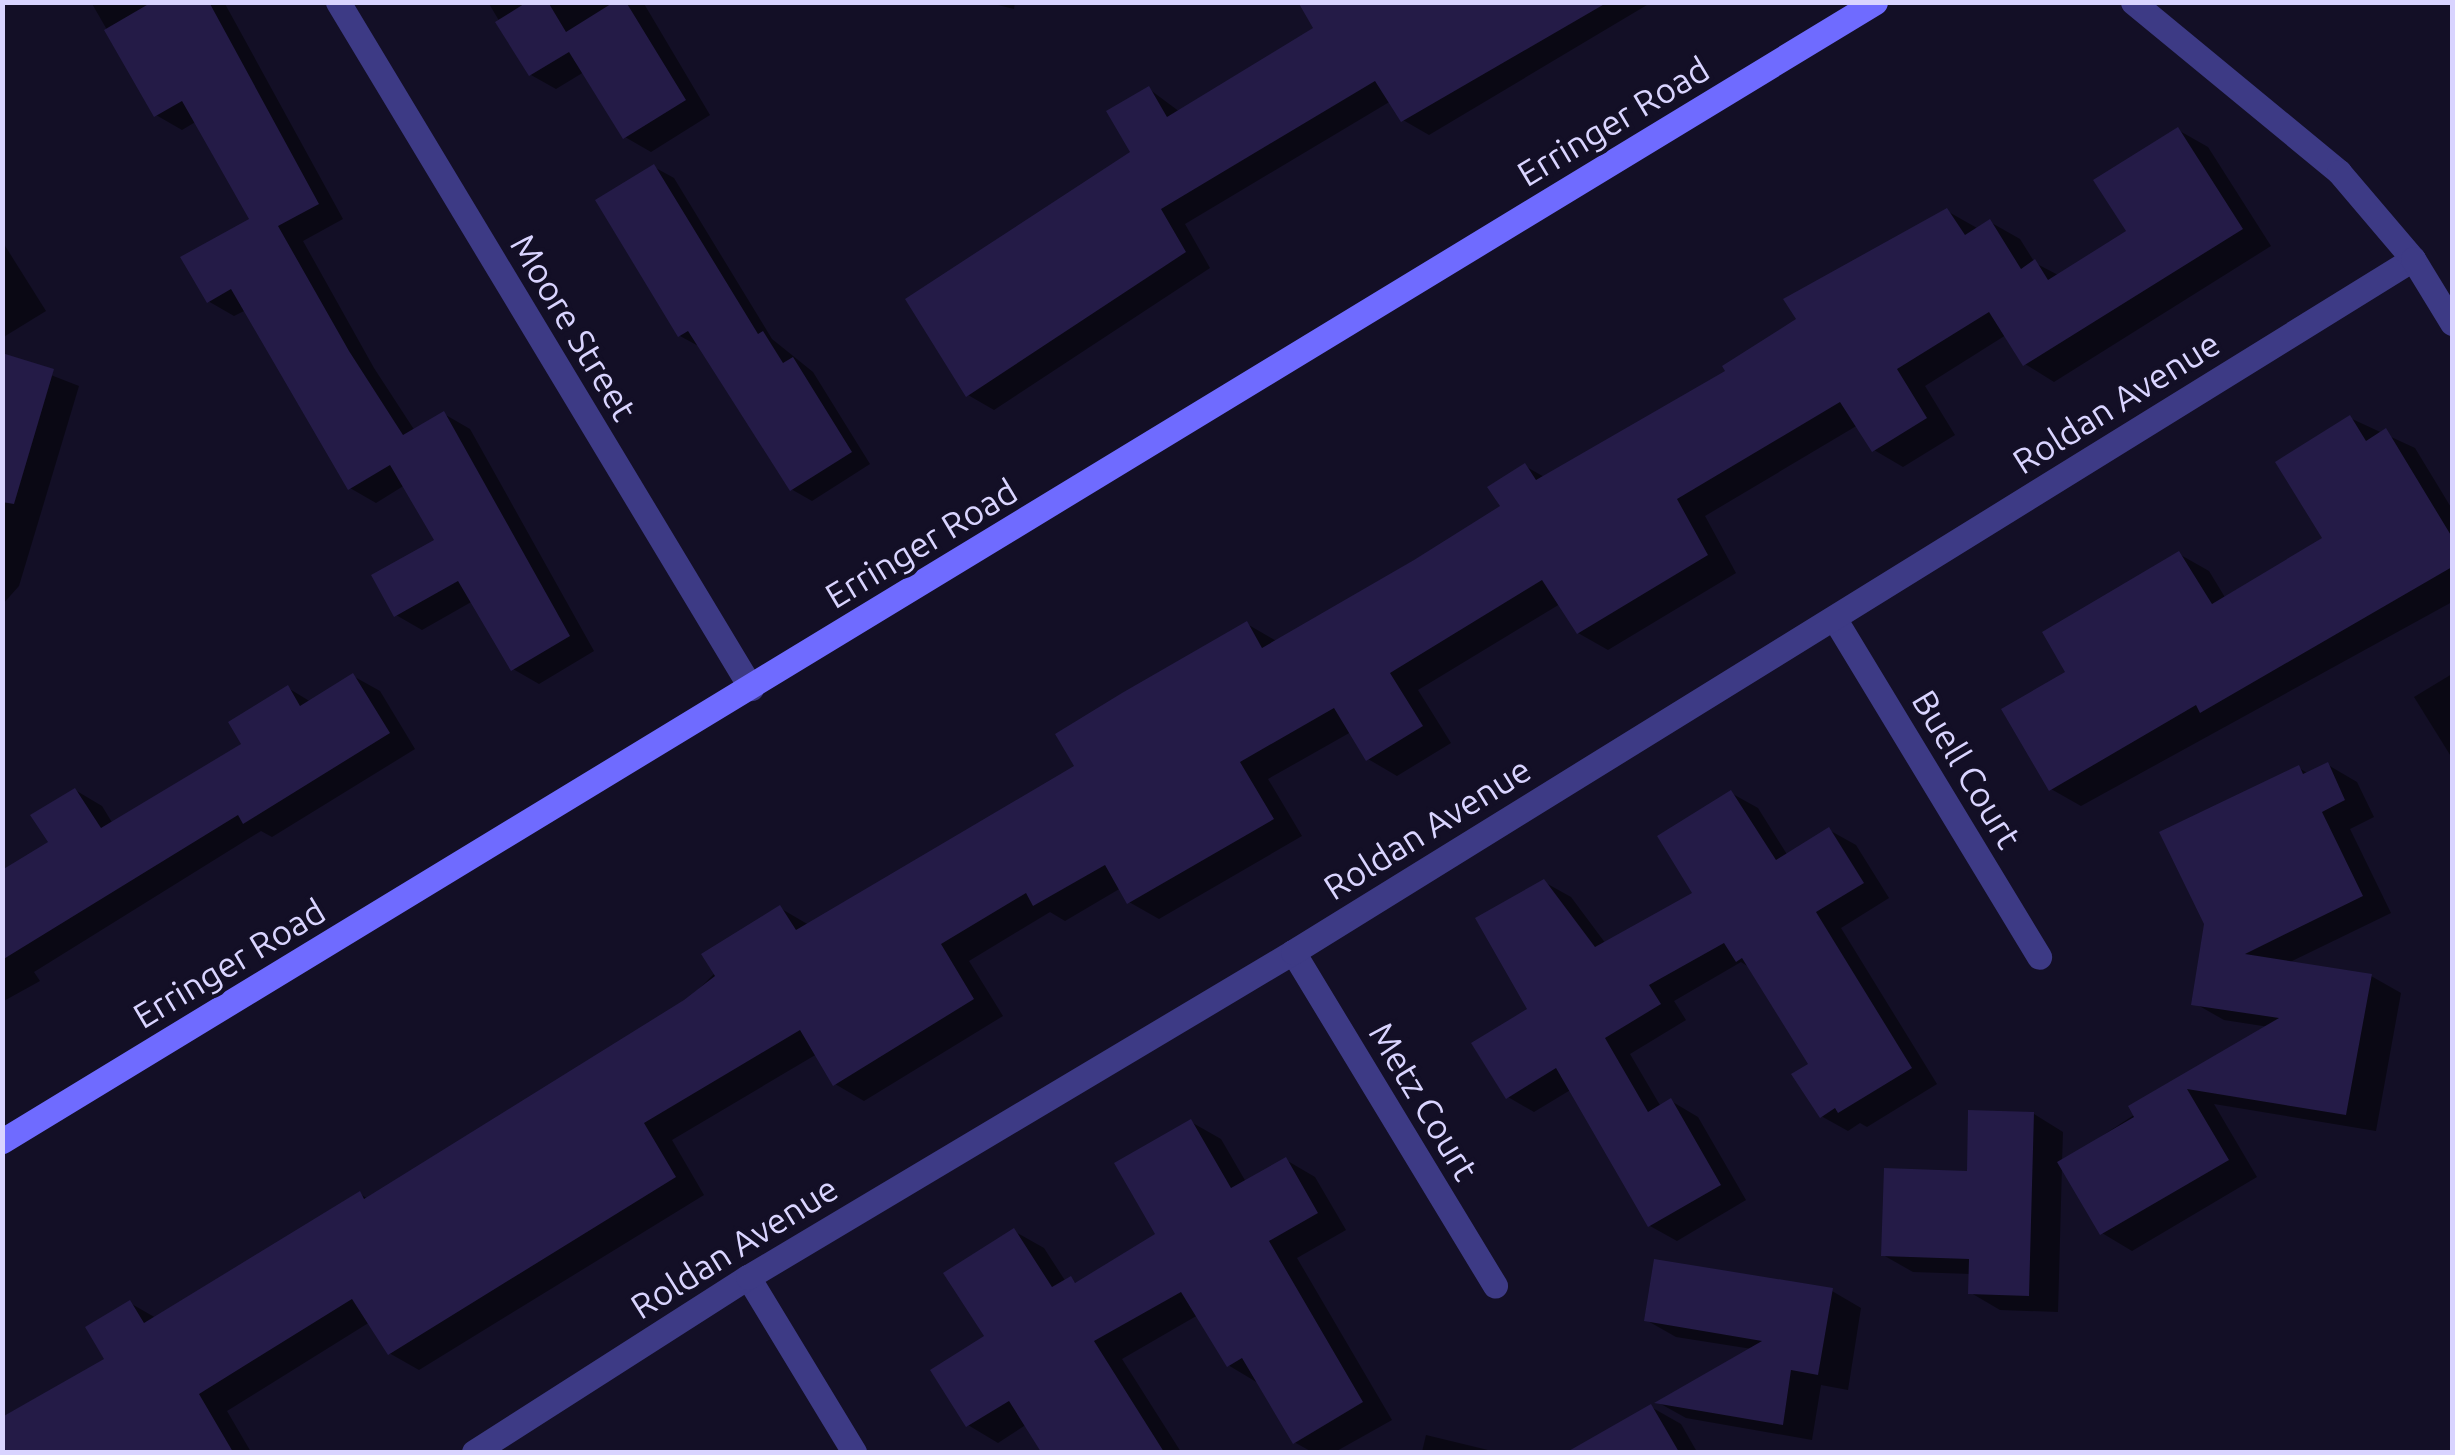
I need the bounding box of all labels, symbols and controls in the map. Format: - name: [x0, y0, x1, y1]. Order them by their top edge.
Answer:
- street label: Erringer Road: [1510, 47, 1716, 195]
- street label: Moore Street: [502, 226, 646, 428]
- street label: Roldan Avenue: [2005, 322, 2227, 482]
- street label: Erringer Road: [818, 469, 1024, 617]
- street label: Buell Court: [1903, 682, 2031, 856]
- street label: Roldan Avenue: [1316, 748, 1538, 908]
- street label: Erringer Road: [126, 889, 332, 1037]
- street label: Metz Court: [1361, 1015, 1487, 1187]
- street label: Roldan Avenue: [623, 1167, 845, 1327]

